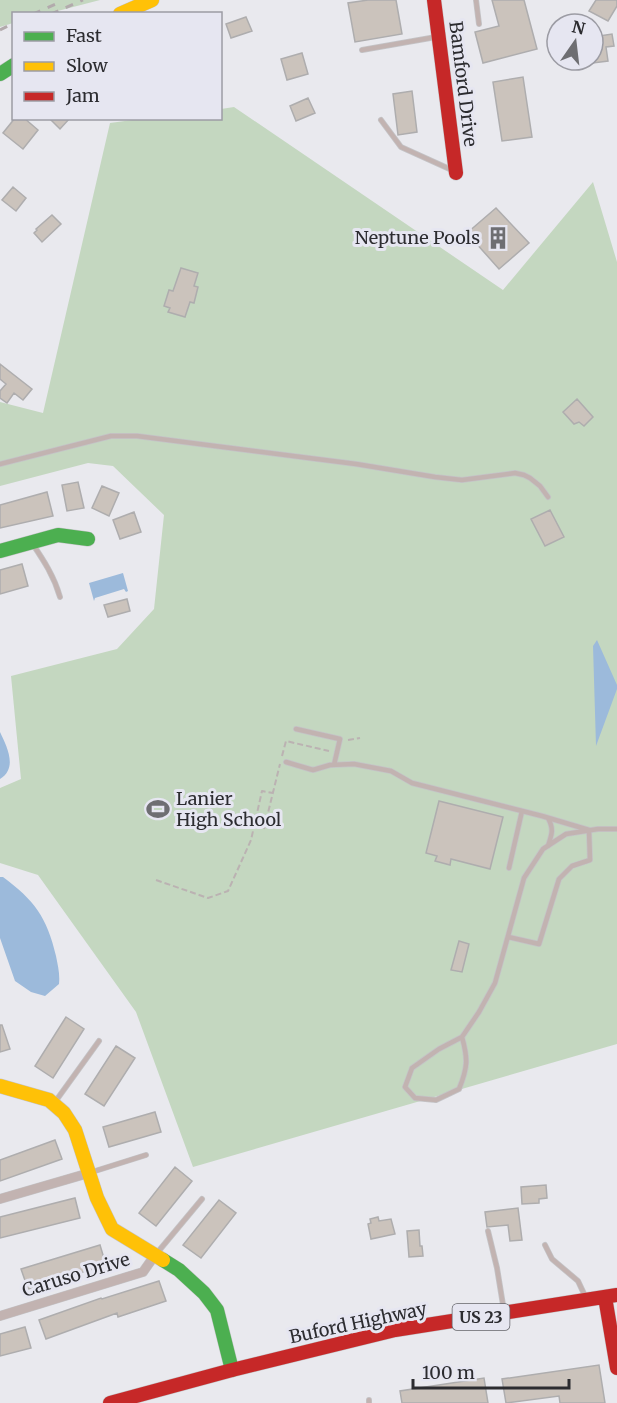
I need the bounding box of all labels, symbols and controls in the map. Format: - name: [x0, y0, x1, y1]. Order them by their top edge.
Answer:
- legend: [12, 12, 222, 120]
- north arrow: [545, 12, 605, 72]
- text: N: [570, 16, 588, 39]
- street label: Bamford Drive: [444, 20, 483, 148]
- text: Fast: [66, 24, 102, 47]
- text: Slow: [66, 54, 109, 77]
- text: Jam: [65, 84, 100, 107]
- building icon: Neptune Pools: [485, 225, 511, 251]
- place label: Neptune Pools: [355, 226, 480, 249]
- place label: Lanier High School: [176, 787, 282, 831]
- sports icon: Lanier High School: [145, 796, 171, 822]
- street label: Caruso Drive: [19, 1247, 132, 1302]
- street label: Buford Highway: [287, 1297, 429, 1348]
- road number: US 23: [452, 1304, 510, 1330]
- scale bar: [413, 1352, 569, 1390]
- text: 100 m: [422, 1361, 475, 1384]

